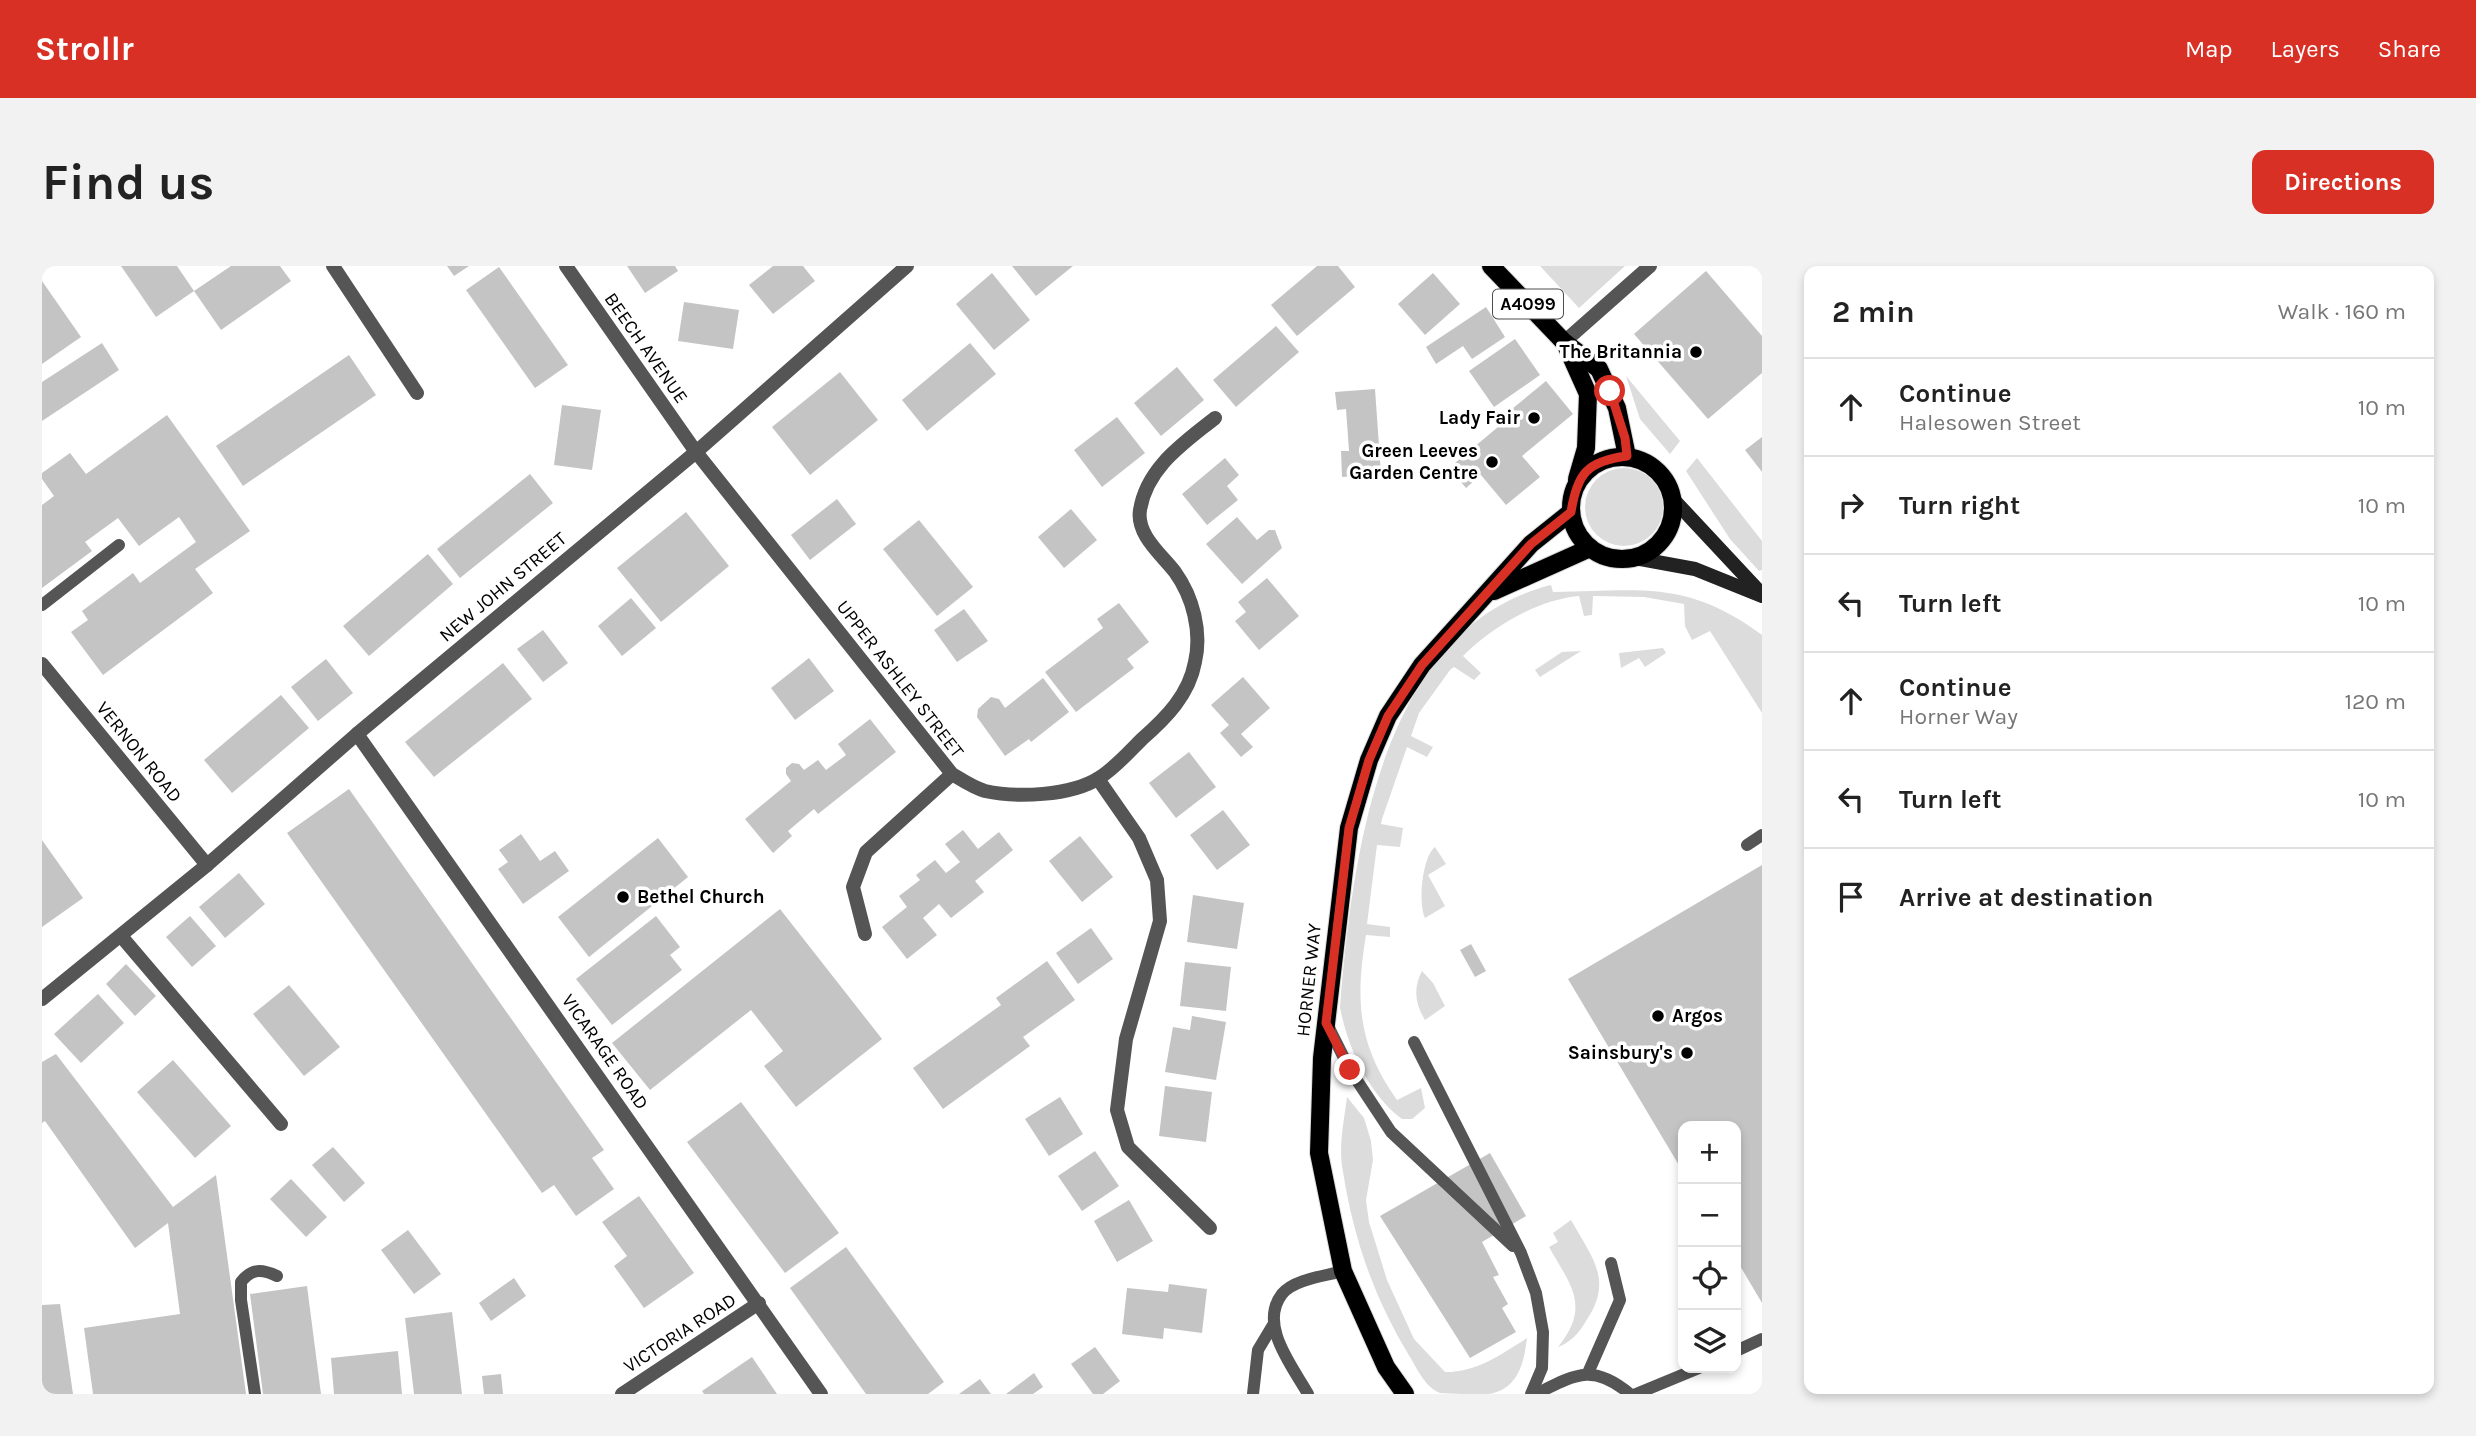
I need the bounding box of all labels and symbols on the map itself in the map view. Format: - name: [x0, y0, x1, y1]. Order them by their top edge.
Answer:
- street label: BEECH AVENUE: [600, 289, 692, 407]
- road number: A4099: [1493, 290, 1563, 318]
- place label: The Britannia: [1560, 341, 1682, 363]
- marker: The Britannia: [1688, 344, 1704, 360]
- route start: [1594, 375, 1625, 406]
- place label: Lady Fair: [1439, 407, 1521, 429]
- marker: Lady Fair: [1526, 410, 1542, 426]
- place label: Green Leeves Garden Centre: [1349, 440, 1478, 484]
- marker: Green Leeves Garden Centre: [1484, 454, 1500, 470]
- street label: NEW JOHN STREET: [435, 527, 571, 646]
- street label: UPPER ASHLEY STREET: [832, 596, 968, 762]
- street label: VERNON ROAD: [92, 697, 186, 807]
- place label: Bethel Church: [637, 886, 765, 908]
- marker: Bethel Church: [615, 889, 631, 905]
- street label: HORNER WAY: [1292, 922, 1326, 1038]
- street label: VICARAGE ROAD: [557, 990, 653, 1114]
- place label: Argos: [1672, 1005, 1723, 1027]
- marker: Argos: [1650, 1008, 1666, 1024]
- place label: Sainsbury's: [1568, 1042, 1673, 1064]
- marker: Sainsbury's: [1679, 1045, 1695, 1061]
- route end: [1334, 1054, 1365, 1085]
- street label: VICTORIA ROAD: [620, 1289, 740, 1377]

